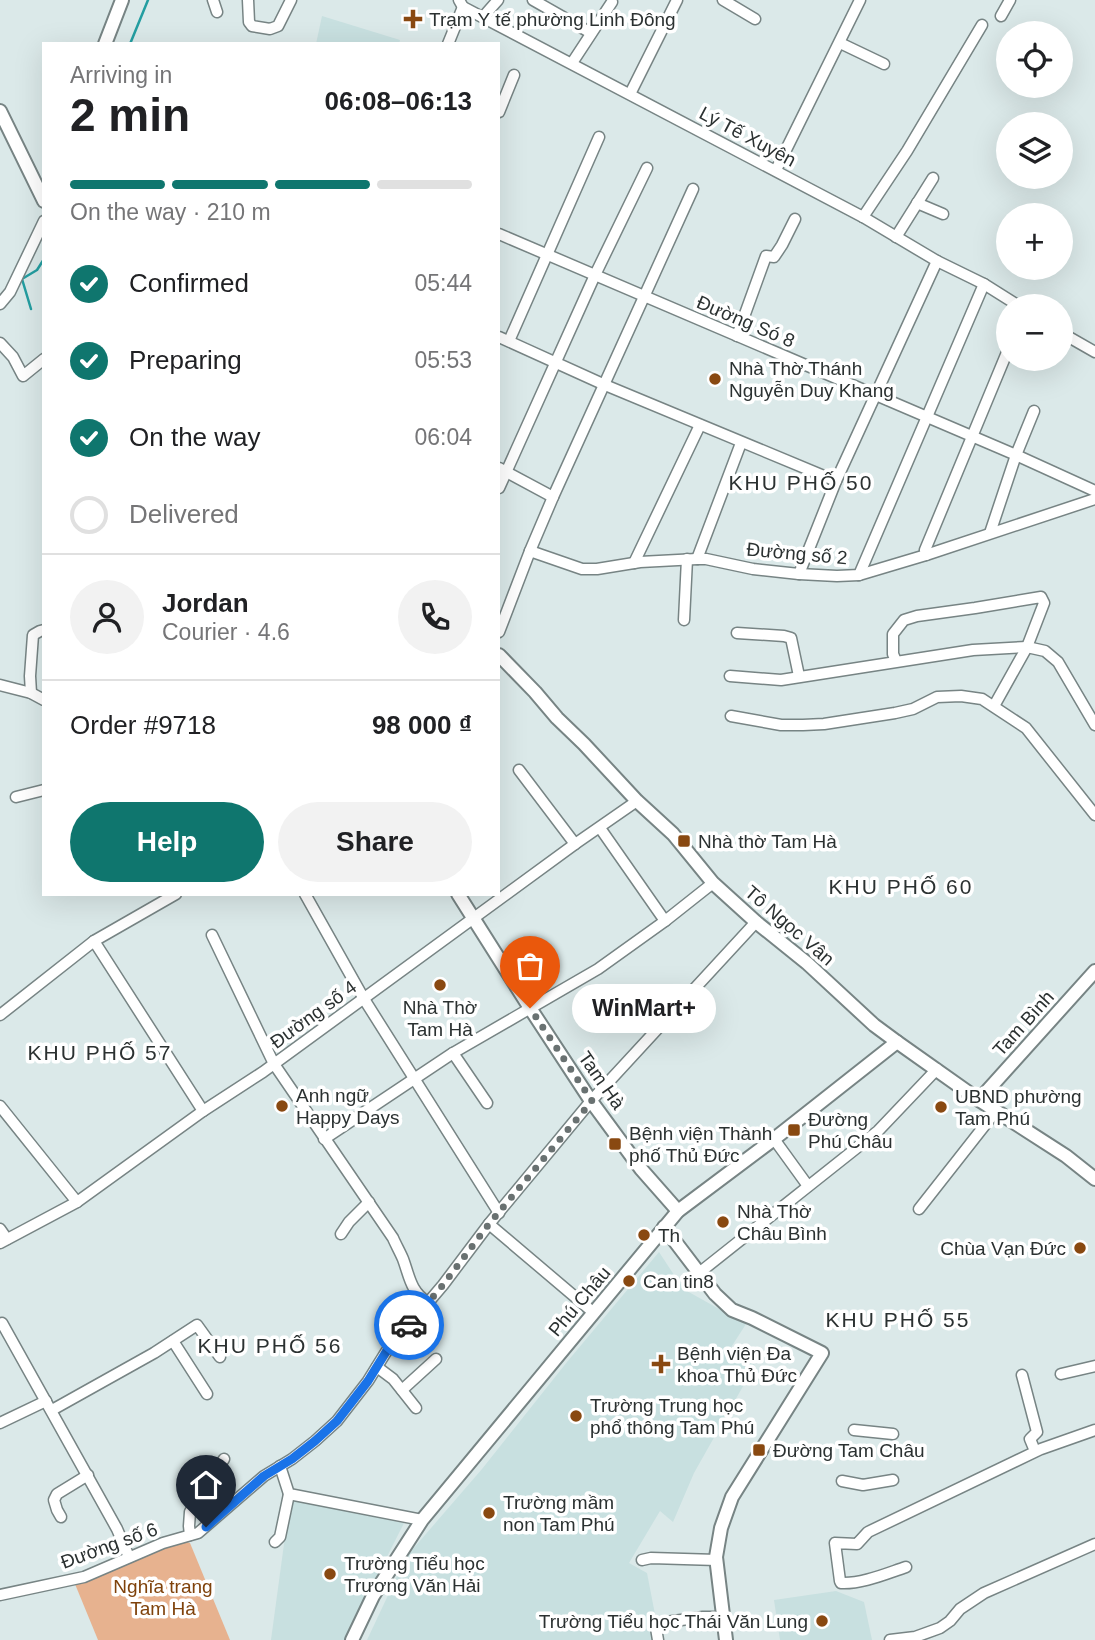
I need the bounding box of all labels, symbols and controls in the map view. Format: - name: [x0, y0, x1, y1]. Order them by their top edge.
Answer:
- marker: Trạm Y tế phường Linh Đông: [403, 9, 423, 29]
- place label: Trạm Y tế phường Linh Đông: [429, 9, 676, 30]
- map controls: [996, 21, 1073, 371]
- button: locate: [996, 21, 1073, 98]
- text: Arriving in: [70, 62, 172, 88]
- text: 06:08–06:13: [325, 86, 472, 116]
- text: 2 min: [70, 89, 190, 141]
- street label: Lý Tế Xuyên: [696, 102, 800, 171]
- button: layers: [996, 112, 1073, 189]
- text: On the way · 210 m: [70, 199, 271, 225]
- button: +: [996, 203, 1073, 280]
- icon: check: [70, 265, 108, 303]
- text: Confirmed: [129, 268, 249, 298]
- text: 05:44: [414, 270, 472, 296]
- street label: Đường Só 8: [694, 291, 798, 352]
- button: −: [996, 294, 1073, 371]
- icon: check: [70, 342, 108, 380]
- text: Preparing: [129, 345, 242, 375]
- text: 05:53: [414, 347, 472, 373]
- place label: Nhà Thờ Thánh Nguyễn Duy Khang: [729, 358, 894, 401]
- marker: Nhà Thờ Thánh Nguyễn Duy Khang: [707, 371, 723, 387]
- icon: check: [70, 419, 108, 457]
- text: On the way: [129, 422, 261, 452]
- text: 06:04: [414, 424, 472, 450]
- district label: KHU PHỐ 50: [729, 471, 873, 494]
- text: Delivered: [129, 499, 239, 529]
- street label: Đường số 2: [746, 539, 848, 568]
- button: person: [70, 580, 144, 654]
- button: phone: [398, 580, 472, 654]
- text: Jordan: [162, 588, 249, 618]
- text: Courier · 4.6: [162, 619, 290, 645]
- text: Order #9718: [70, 710, 216, 740]
- text: 98 000 ₫: [372, 710, 472, 740]
- button: Help: [70, 802, 264, 882]
- button: Share: [278, 802, 472, 882]
- place label: Nhà thờ Tam Hà: [698, 831, 837, 852]
- marker: Nhà thờ Tam Hà: [676, 833, 692, 849]
- district label: KHU PHỐ 60: [829, 875, 973, 898]
- street label: Tô Ngọc Vân: [741, 881, 838, 970]
- pin: [500, 936, 560, 1008]
- icon: bag: [511, 947, 549, 985]
- street label: Đường số 4: [266, 976, 361, 1053]
- marker: Nhà Thờ Tam Hà: [432, 977, 448, 993]
- callout: WinMart+: [572, 984, 716, 1032]
- street label: Tam Bình: [989, 986, 1058, 1060]
- text: WinMart+: [592, 995, 696, 1021]
- place label: Nhà Thờ Tam Hà: [403, 997, 477, 1040]
- district label: KHU PHỐ 57: [28, 1041, 172, 1064]
- street label: Tam Hà: [574, 1047, 629, 1113]
- place label: Anh ngữ Happy Days: [296, 1085, 400, 1128]
- place label: UBND phường Tam Phú: [955, 1086, 1082, 1129]
- marker: Anh ngữ Happy Days: [274, 1098, 290, 1114]
- marker: UBND phường Tam Phú: [933, 1099, 949, 1115]
- place label: Đường Phú Châu: [808, 1109, 893, 1152]
- marker: Đường Phú Châu: [786, 1122, 802, 1138]
- place label: Bệnh viện Thành phố Thủ Đức: [629, 1123, 772, 1166]
- marker: Bệnh viện Thành phố Thủ Đức: [607, 1136, 623, 1152]
- place label: Nhà Thờ Châu Bình: [737, 1201, 827, 1244]
- marker: Nhà Thờ Châu Bình: [715, 1214, 731, 1230]
- place label: Th: [658, 1225, 680, 1246]
- marker: Th: [636, 1227, 652, 1243]
- place label: Chùa Vạn Đức: [940, 1238, 1066, 1259]
- marker: Chùa Vạn Đức: [1072, 1240, 1088, 1256]
- street label: Phú Châu: [544, 1262, 615, 1340]
- place label: Can tin8: [643, 1271, 714, 1292]
- marker: Can tin8: [621, 1273, 637, 1289]
- courier: [374, 1290, 444, 1360]
- icon: car: [390, 1306, 428, 1344]
- district label: KHU PHỐ 55: [826, 1308, 970, 1331]
- district label: KHU PHỐ 56: [198, 1334, 342, 1357]
- place label: Bệnh viện Đa khoa Thủ Đức: [677, 1343, 797, 1386]
- marker: Bệnh viện Đa khoa Thủ Đức: [651, 1354, 671, 1374]
- place label: Trường Trung học phổ thông Tam Phú: [590, 1395, 754, 1438]
- marker: Trường Trung học phổ thông Tam Phú: [568, 1408, 584, 1424]
- place label: Đường Tam Châu: [773, 1440, 925, 1461]
- marker: Đường Tam Châu: [751, 1442, 767, 1458]
- pin: [176, 1455, 236, 1527]
- icon: home: [187, 1466, 225, 1504]
- place label: Trường mầm non Tam Phú: [503, 1492, 615, 1535]
- marker: Trường mầm non Tam Phú: [481, 1505, 497, 1521]
- street label: Đường số 6: [58, 1518, 160, 1573]
- place label: Trường Tiểu học Trương Văn Hải: [344, 1553, 485, 1596]
- marker: Trường Tiểu học Trương Văn Hải: [322, 1566, 338, 1582]
- park label: Nghĩa trang Tam Hà: [113, 1576, 213, 1619]
- place label: Trường Tiểu học Thái Văn Lung: [539, 1611, 808, 1632]
- marker: Trường Tiểu học Thái Văn Lung: [814, 1613, 830, 1629]

